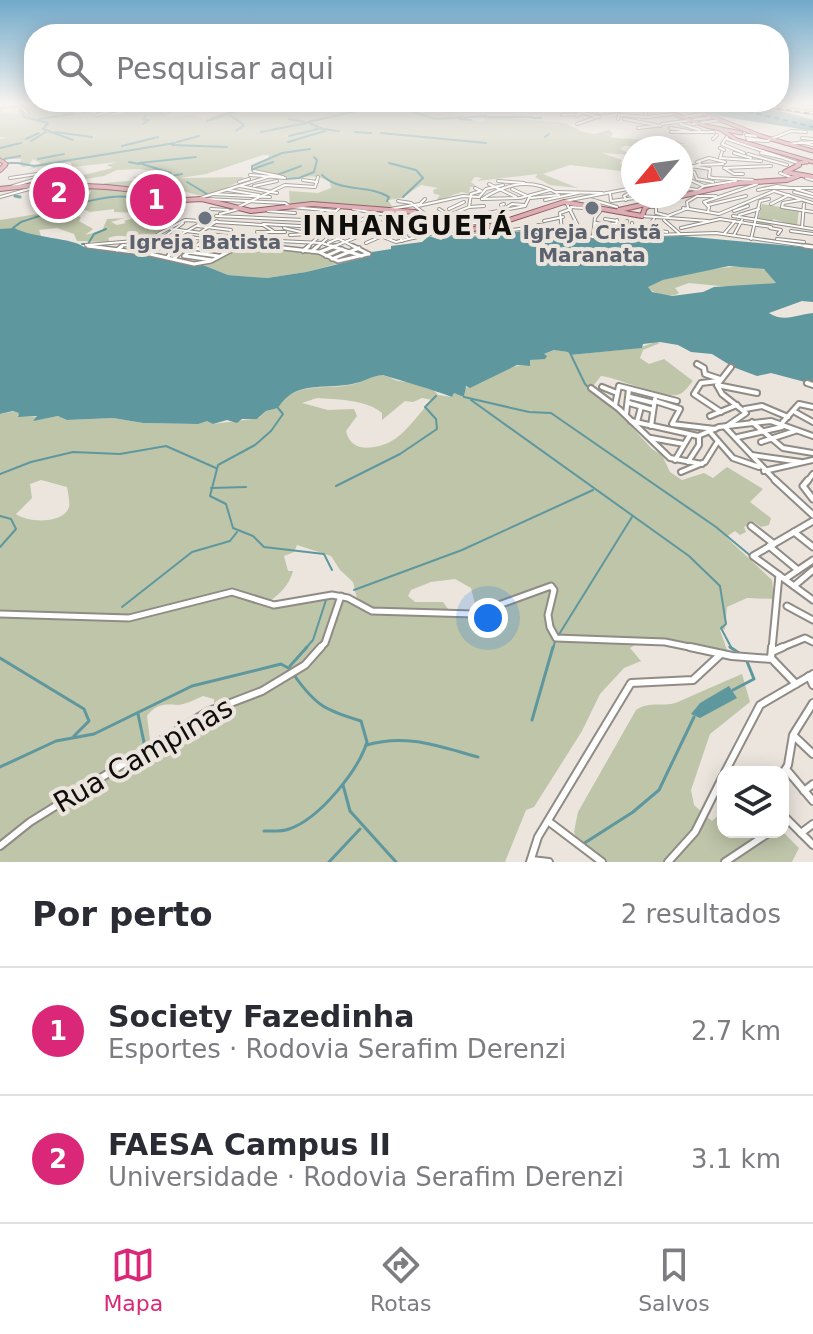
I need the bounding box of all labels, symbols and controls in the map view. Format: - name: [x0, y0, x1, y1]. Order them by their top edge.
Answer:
- search box: [24, 24, 789, 112]
- icon: search: [52, 46, 96, 90]
- text: Pesquisar aqui: [116, 51, 334, 86]
- north arrow: [621, 136, 693, 208]
- pin: 2: [33, 163, 85, 223]
- pin: 1: [130, 170, 182, 230]
- marker: Igreja Cristã Maranata: [583, 199, 601, 217]
- marker: Igreja Batista: [196, 209, 214, 227]
- district label: INHANGUETÁ: [302, 210, 514, 241]
- place label: Igreja Cristã Maranata: [523, 220, 661, 267]
- place label: Igreja Batista: [129, 230, 281, 254]
- your location: [468, 598, 508, 638]
- street label: Rua Campinas: [48, 690, 238, 820]
- map controls: [717, 766, 789, 838]
- button: layers: [717, 766, 789, 838]
- text: Por perto: [32, 894, 213, 934]
- text: 2 resultados: [621, 899, 781, 929]
- text: Society Fazedinha: [108, 999, 414, 1034]
- text: 1: [49, 1016, 67, 1046]
- text: 2.7 km: [691, 1016, 781, 1046]
- text: Esportes · Rodovia Serafim Derenzi: [108, 1034, 566, 1064]
- text: FAESA Campus II: [108, 1127, 391, 1162]
- text: 2: [49, 1144, 67, 1174]
- text: 3.1 km: [691, 1144, 781, 1174]
- text: Universidade · Rodovia Serafim Derenzi: [108, 1162, 624, 1192]
- tab: Mapa: [103, 1243, 163, 1316]
- tab: Rotas: [370, 1243, 431, 1316]
- tab: Salvos: [638, 1243, 710, 1316]

